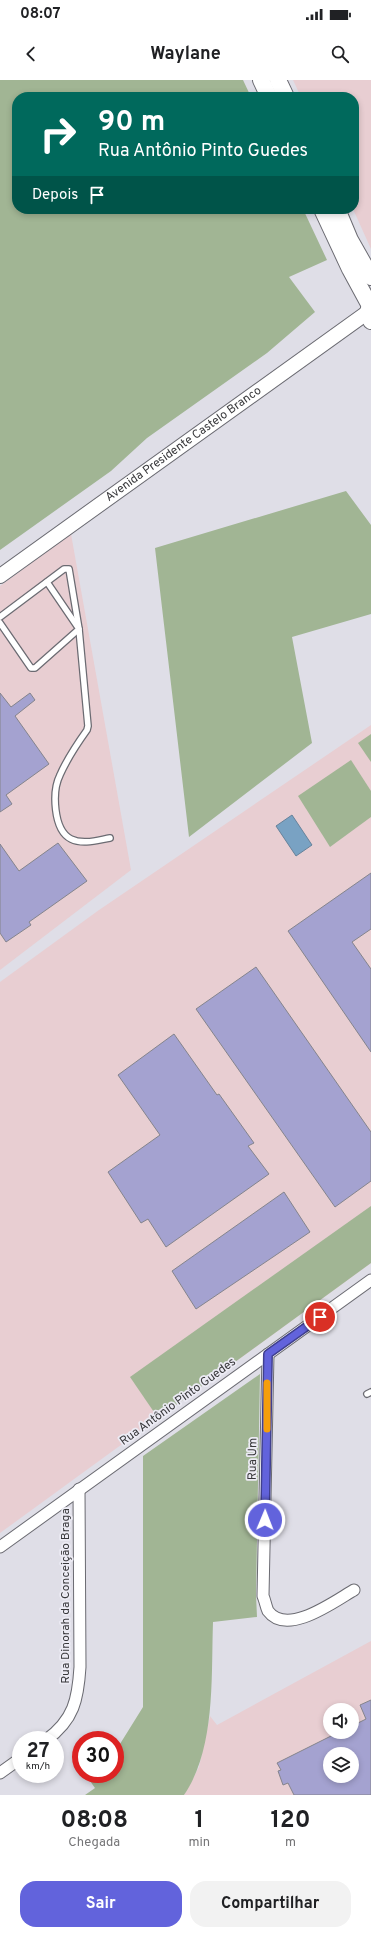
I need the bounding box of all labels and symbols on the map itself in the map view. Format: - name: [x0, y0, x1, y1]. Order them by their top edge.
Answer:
- street label: Avenida Presidente Castelo Branco: [102, 383, 265, 506]
- pin: [303, 1300, 337, 1334]
- street label: Rua Antônio Pinto Guedes: [117, 1354, 239, 1450]
- street label: Rua Um: [245, 1438, 261, 1480]
- position arrow: [244, 1499, 286, 1541]
- street label: Rua Dinorah da Conceição Braga: [58, 1508, 74, 1684]
- speed limit sign: 30: [72, 1731, 124, 1783]

